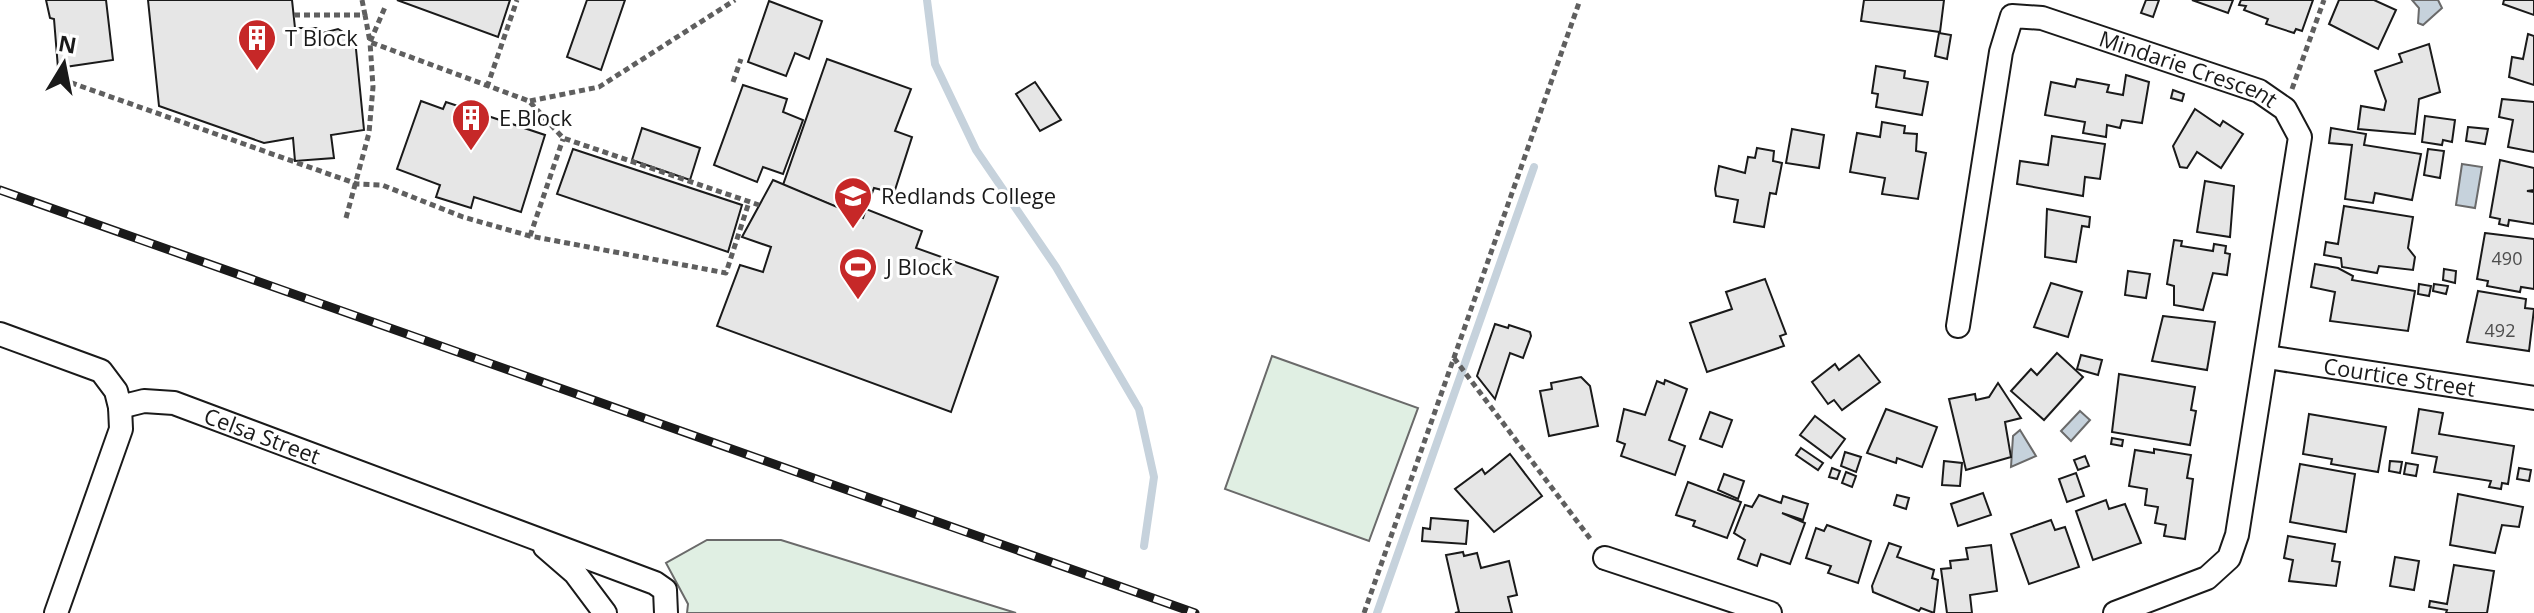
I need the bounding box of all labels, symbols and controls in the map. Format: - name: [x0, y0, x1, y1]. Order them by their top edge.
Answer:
- building icon: T Block: [236, 17, 278, 72]
- place label: T Block: [285, 22, 358, 52]
- street label: Mindarie Crescent: [2096, 22, 2284, 114]
- north arrow: [24, 24, 104, 104]
- text: N: [56, 27, 79, 60]
- building icon: E Block: [450, 97, 492, 152]
- place label: E Block: [499, 102, 572, 132]
- school or university icon: Redlands College: [832, 175, 874, 230]
- place label: Redlands College: [881, 180, 1056, 210]
- sports icon: J Block: [837, 246, 879, 301]
- house number: 490: [2492, 246, 2522, 270]
- place label: J Block: [884, 251, 953, 281]
- house number: 492: [2485, 318, 2515, 342]
- street label: Courtice Street: [2322, 350, 2478, 403]
- street label: Celsa Street: [200, 400, 325, 470]

